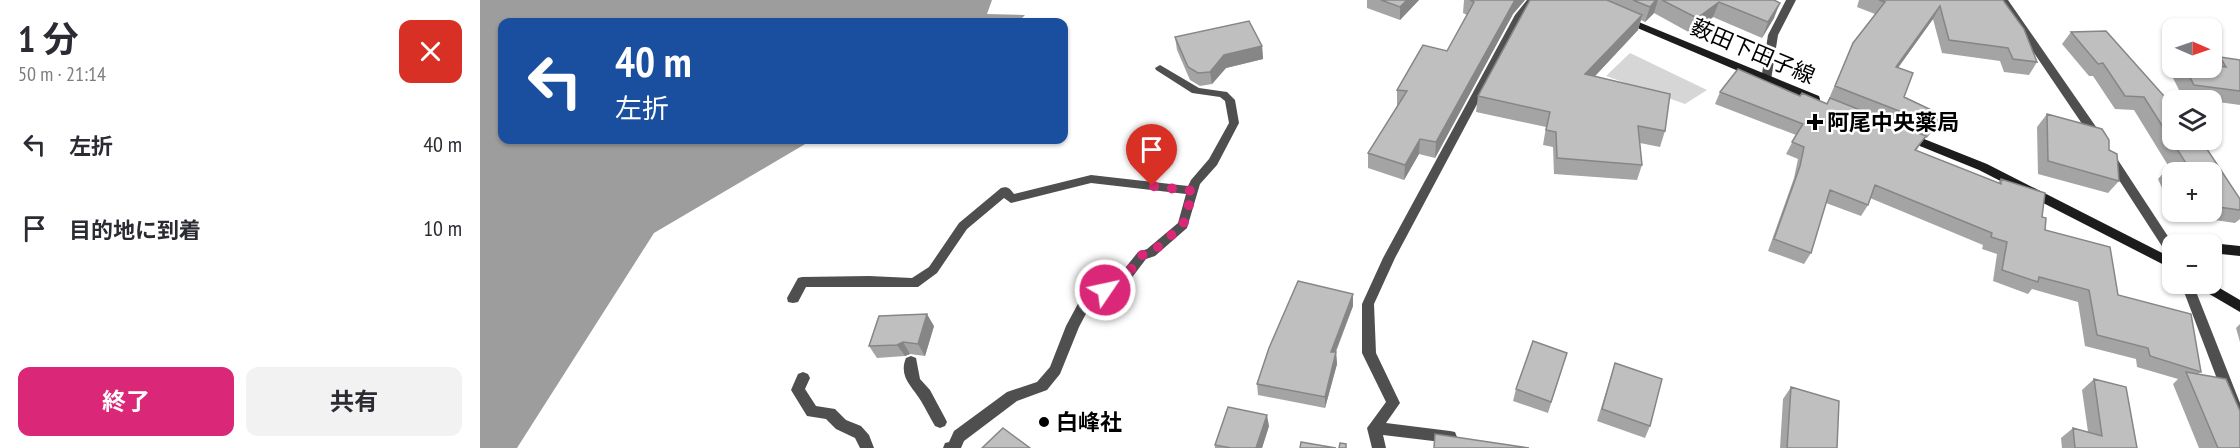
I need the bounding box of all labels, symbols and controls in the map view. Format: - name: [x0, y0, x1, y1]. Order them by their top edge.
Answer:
- street label: 薮田下田子線: [1687, 12, 1819, 90]
- text: 1 分: [18, 15, 79, 62]
- north arrow: [2162, 18, 2222, 78]
- map controls: [2162, 18, 2222, 294]
- button: close: [399, 20, 462, 83]
- text: 40 m: [615, 34, 692, 89]
- icon: left: [516, 42, 594, 120]
- text: 50 m · 21:14: [18, 61, 106, 87]
- button: layers: [2162, 90, 2222, 150]
- text: 左折: [615, 91, 669, 125]
- place label: 阿尾中央薬局: [1827, 108, 1959, 136]
- marker: 阿尾中央薬局: [1808, 115, 1822, 129]
- pin: [1126, 124, 1177, 186]
- icon: left: [18, 128, 51, 161]
- text: 40 m: [423, 130, 462, 158]
- text: 左折: [69, 132, 113, 160]
- icon: arrive: [1135, 133, 1168, 166]
- button: +: [2162, 162, 2222, 222]
- icon: arrive: [18, 212, 51, 245]
- text: 10 m: [423, 214, 462, 242]
- text: 目的地に到着: [69, 216, 201, 244]
- button: −: [2162, 234, 2222, 294]
- position arrow: [1073, 258, 1137, 322]
- button: 終了: [18, 367, 234, 436]
- button: 共有: [246, 367, 462, 436]
- place label: 白峰社: [1056, 408, 1122, 436]
- marker: 白峰社: [1037, 415, 1051, 429]

